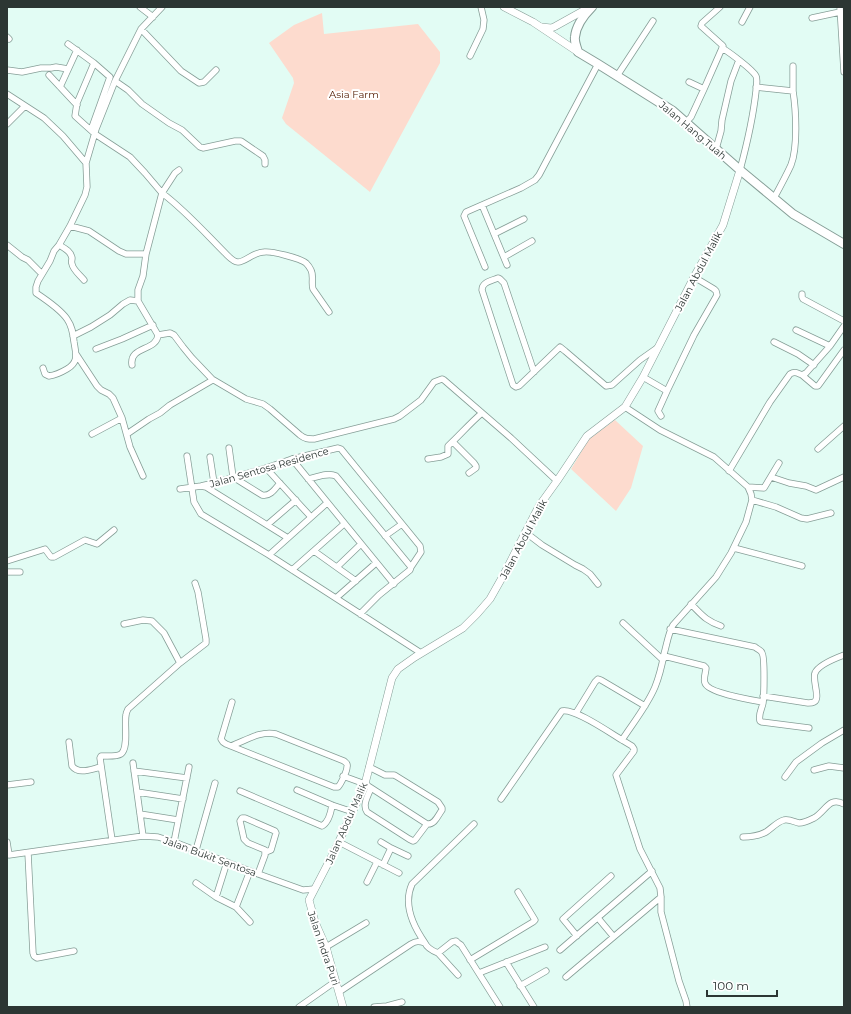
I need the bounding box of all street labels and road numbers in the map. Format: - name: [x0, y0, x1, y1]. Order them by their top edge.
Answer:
- street label: Jalan Hang Tuah: [656, 98, 729, 162]
- street label: Jalan Abdul Malik: [671, 229, 725, 314]
- street label: Jalan Sentosa Residence: [207, 444, 330, 491]
- street label: Jalan Abdul Malik: [496, 497, 550, 582]
- street label: Jalan Abdul Malik: [322, 780, 370, 867]
- street label: Jalan Bukit Sentosa: [160, 833, 258, 879]
- street label: Jalan Indra Puri: [304, 908, 342, 987]

